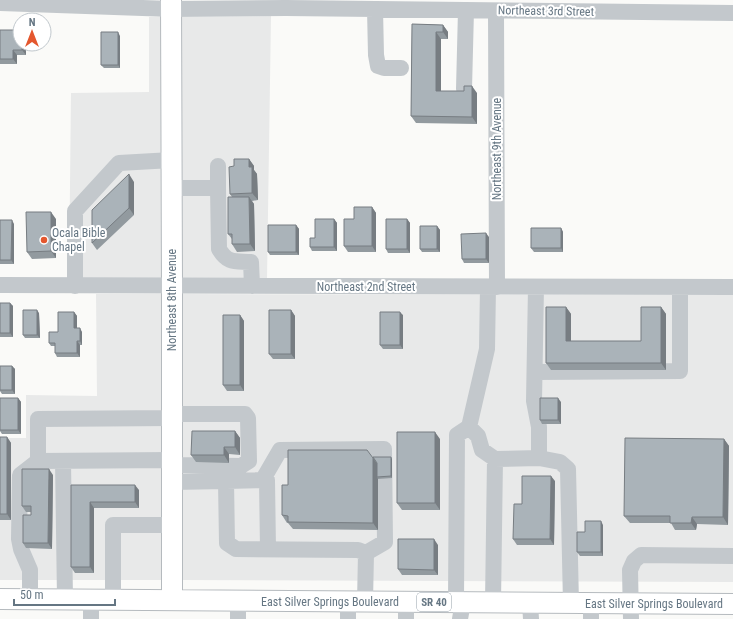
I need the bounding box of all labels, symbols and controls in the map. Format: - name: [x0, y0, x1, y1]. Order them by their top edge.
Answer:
- street label: Northeast 3rd Street: [498, 3, 595, 19]
- north arrow: [12, 12, 52, 52]
- text: N: [29, 16, 36, 29]
- street label: Northeast 9th Avenue: [490, 97, 504, 200]
- place label: Ocala Bible Chapel: [52, 226, 106, 254]
- marker: Ocala Bible Chapel: [39, 235, 49, 245]
- street label: Northeast 8th Avenue: [165, 248, 179, 351]
- street label: Northeast 2nd Street: [317, 280, 416, 294]
- scale bar: [14, 581, 115, 607]
- text: 50 m: [20, 588, 44, 602]
- road number: SR 40: [417, 593, 451, 611]
- street label: East Silver Springs Boulevard: [261, 595, 399, 609]
- street label: East Silver Springs Boulevard: [585, 597, 723, 611]

